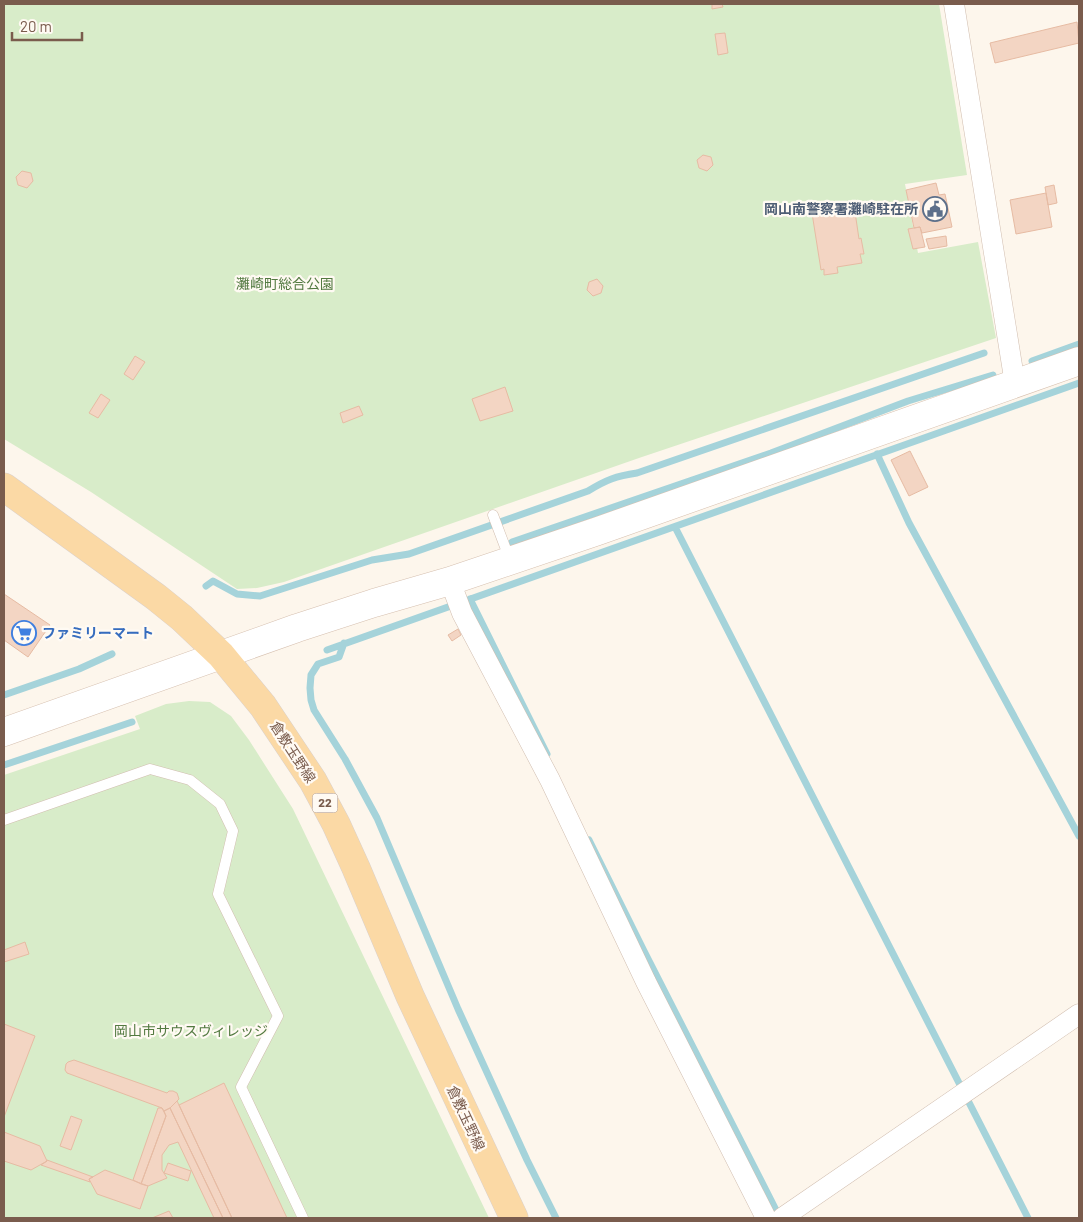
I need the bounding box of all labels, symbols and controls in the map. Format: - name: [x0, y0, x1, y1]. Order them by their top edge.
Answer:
- scale bar: [12, 10, 82, 42]
- text: 20 m: [20, 17, 52, 35]
- public building icon: 岡山南警察署灘崎駐在所: [922, 196, 948, 222]
- place label: 岡山南警察署灘崎駐在所: [764, 200, 918, 217]
- park label: 灘崎町総合公園: [236, 275, 334, 292]
- supermarket icon: ファミリーマート: [11, 620, 37, 646]
- place label: ファミリーマート: [42, 624, 154, 641]
- street label: 倉敷玉野線: [267, 718, 320, 786]
- road number: 22: [312, 794, 338, 812]
- park label: 岡山市サウスヴィレッジ: [114, 1022, 268, 1039]
- street label: 倉敷玉野線: [444, 1082, 489, 1153]

